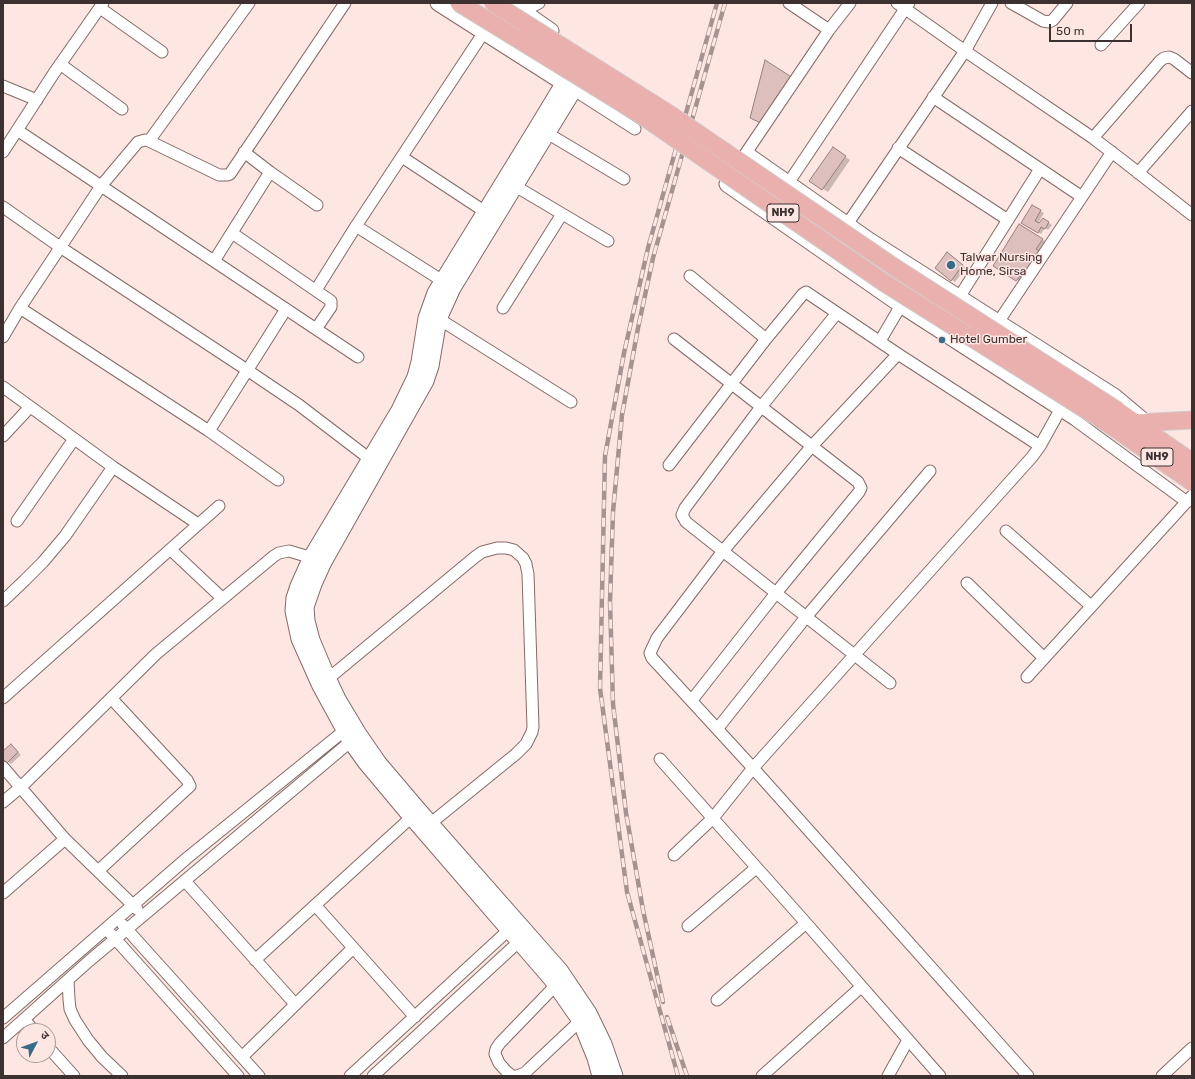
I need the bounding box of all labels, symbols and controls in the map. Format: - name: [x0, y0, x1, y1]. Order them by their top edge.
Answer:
- scale bar: [1051, 16, 1134, 42]
- text: 50 m: [1056, 24, 1084, 38]
- road number: NH9: [767, 204, 799, 222]
- place label: Talwar Nursing Home, Sirsa: [960, 251, 1043, 279]
- marker: Talwar Nursing Home, Sirsa: [945, 259, 957, 271]
- place label: Hotel Gumber: [950, 333, 1027, 347]
- marker: Hotel Gumber: [937, 335, 947, 345]
- road number: NH9: [1141, 448, 1173, 466]
- north arrow: [16, 1023, 56, 1063]
- text: उ: [38, 1029, 52, 1042]

